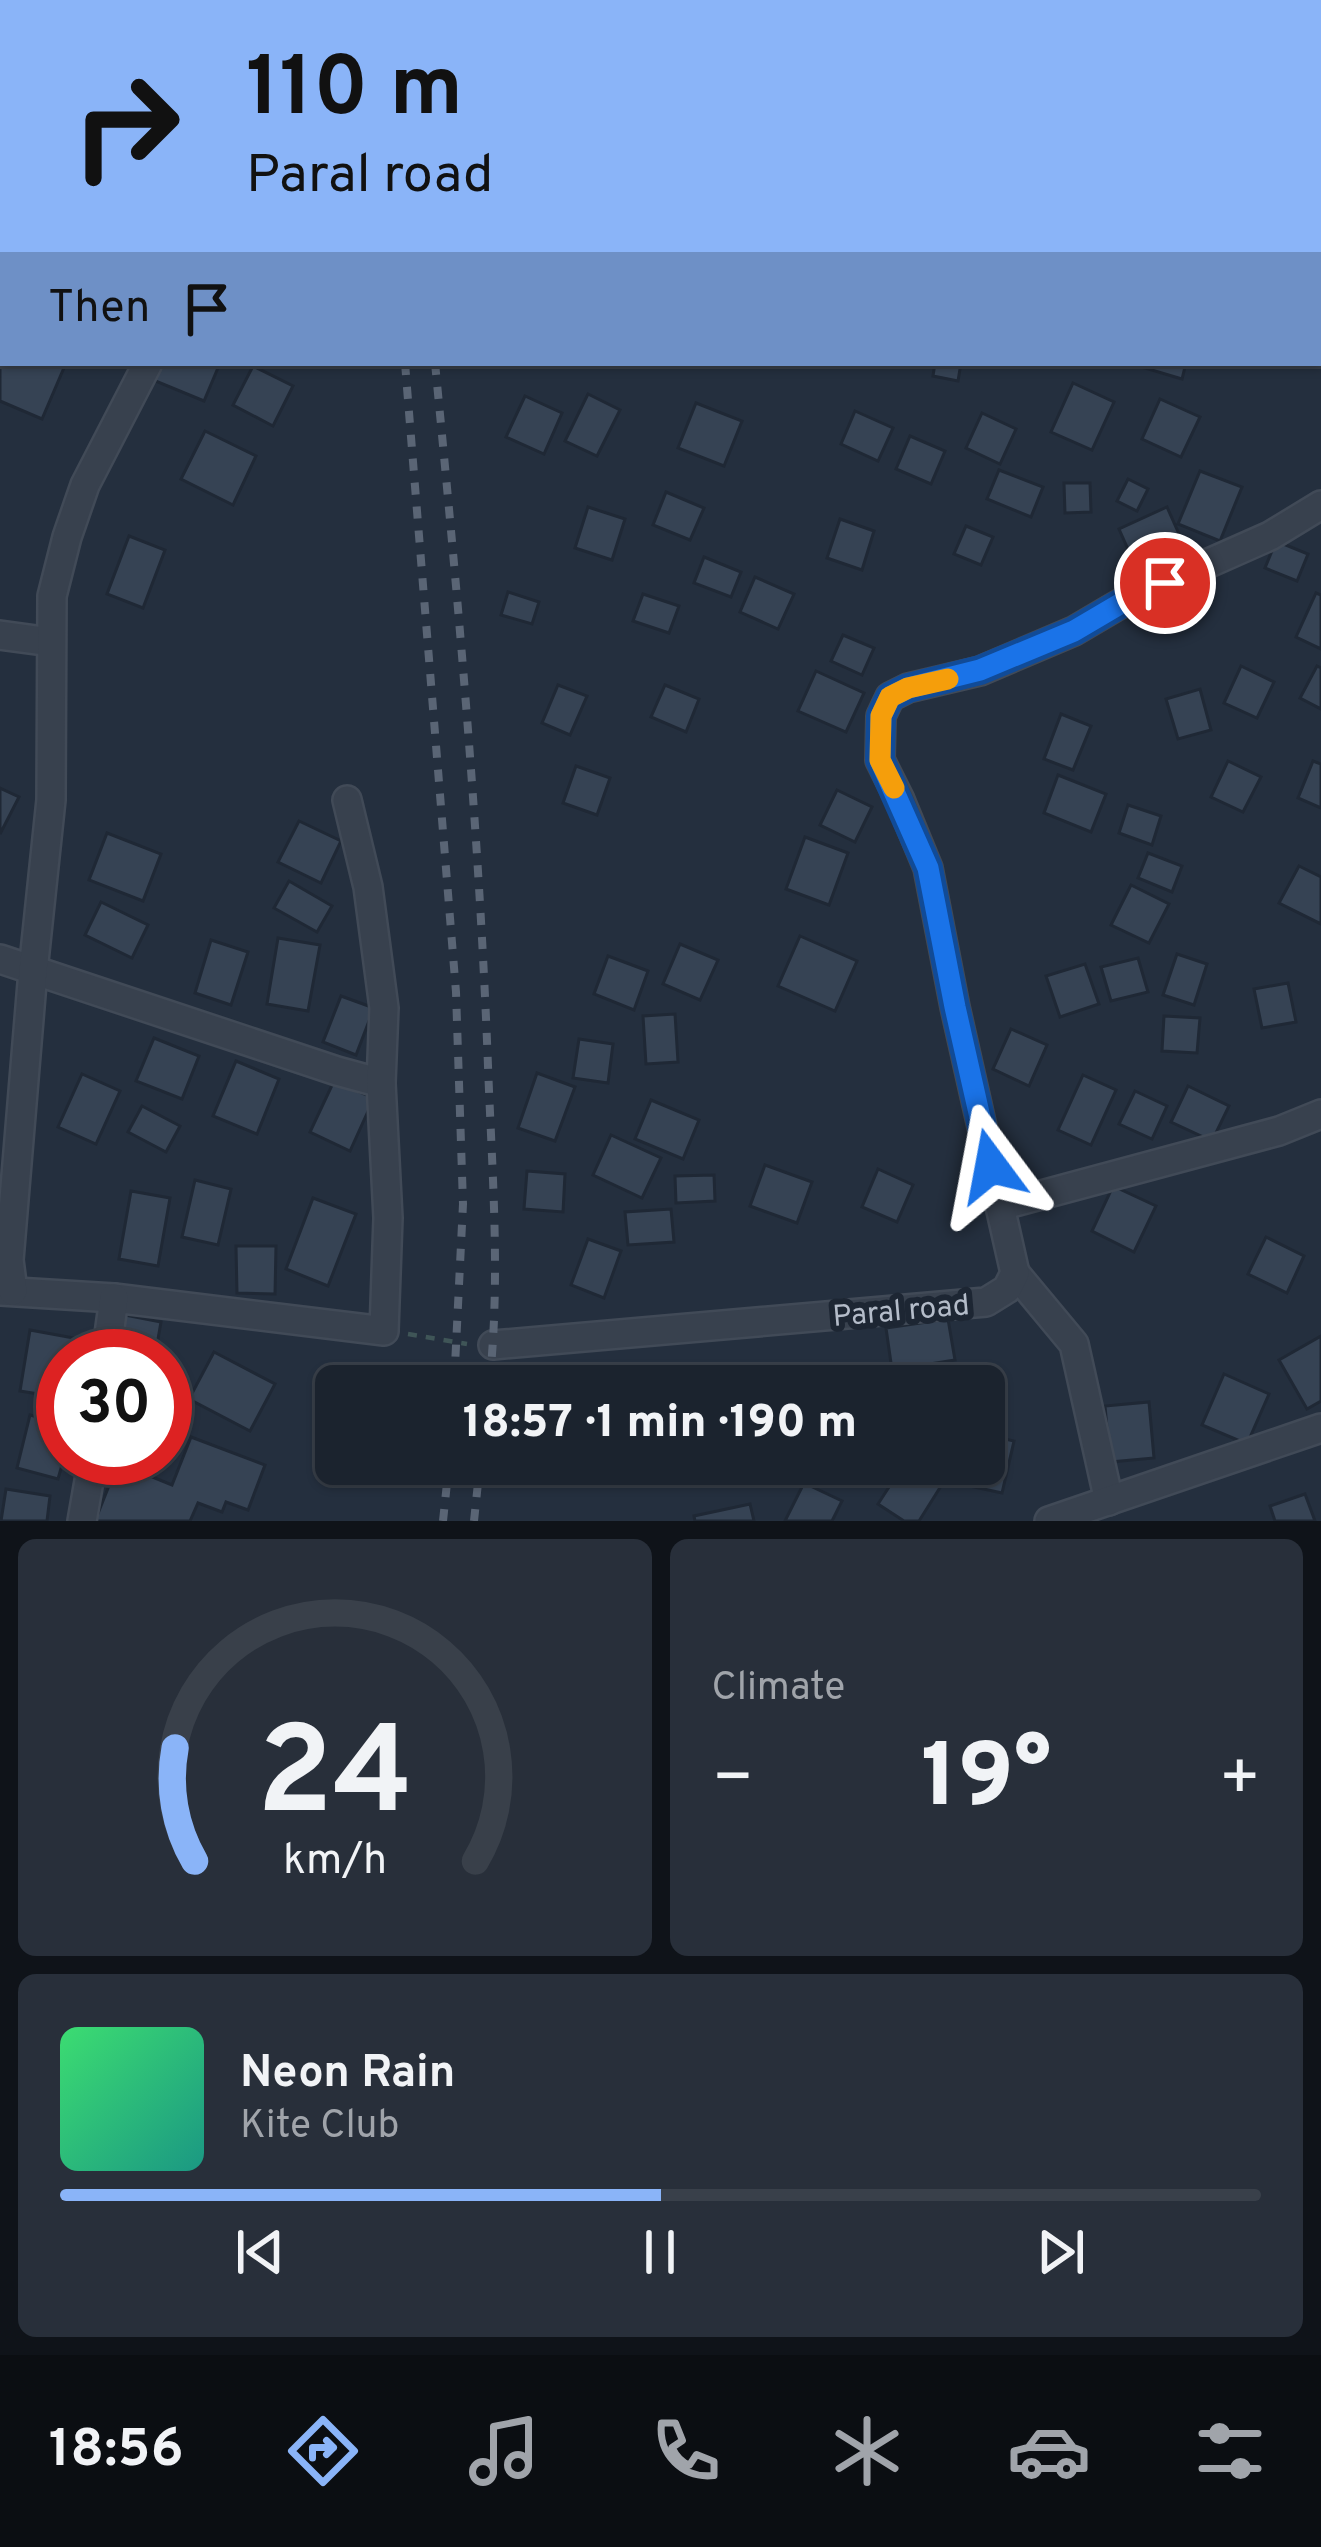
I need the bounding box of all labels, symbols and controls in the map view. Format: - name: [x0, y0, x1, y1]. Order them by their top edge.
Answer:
- text: 110 m: [246, 39, 463, 145]
- icon: right: [48, 48, 204, 204]
- text: Paral road: [246, 143, 493, 212]
- icon: arrive: [174, 276, 240, 342]
- text: Then: [48, 281, 150, 338]
- pin: [1114, 532, 1216, 634]
- icon: arrive: [1132, 550, 1198, 616]
- position arrow: [928, 1103, 1054, 1229]
- street label: Paral road: [831, 1288, 971, 1337]
- speed limit sign: 30: [36, 1329, 192, 1485]
- text: 18:57 · 1 min · 190 m: [463, 1396, 857, 1453]
- text: Climate: [712, 1665, 845, 1714]
- text: 24: [256, 1700, 413, 1858]
- text: 19°: [921, 1725, 1051, 1838]
- text: −: [712, 1740, 754, 1823]
- text: +: [1218, 1740, 1261, 1823]
- text: km/h: [283, 1834, 387, 1888]
- text: Neon Rain: [240, 2046, 456, 2103]
- text: Kite Club: [240, 2103, 399, 2152]
- icon: previous: [227, 2219, 293, 2285]
- icon: pause: [627, 2219, 693, 2285]
- icon: next: [1028, 2219, 1094, 2285]
- icon: directions: [281, 2409, 365, 2493]
- icon: music: [462, 2409, 546, 2493]
- icon: phone: [644, 2409, 728, 2493]
- icon: climate: [825, 2409, 909, 2493]
- icon: car: [1007, 2409, 1091, 2493]
- icon: filters: [1188, 2409, 1272, 2493]
- text: 18:56: [49, 2417, 184, 2486]

